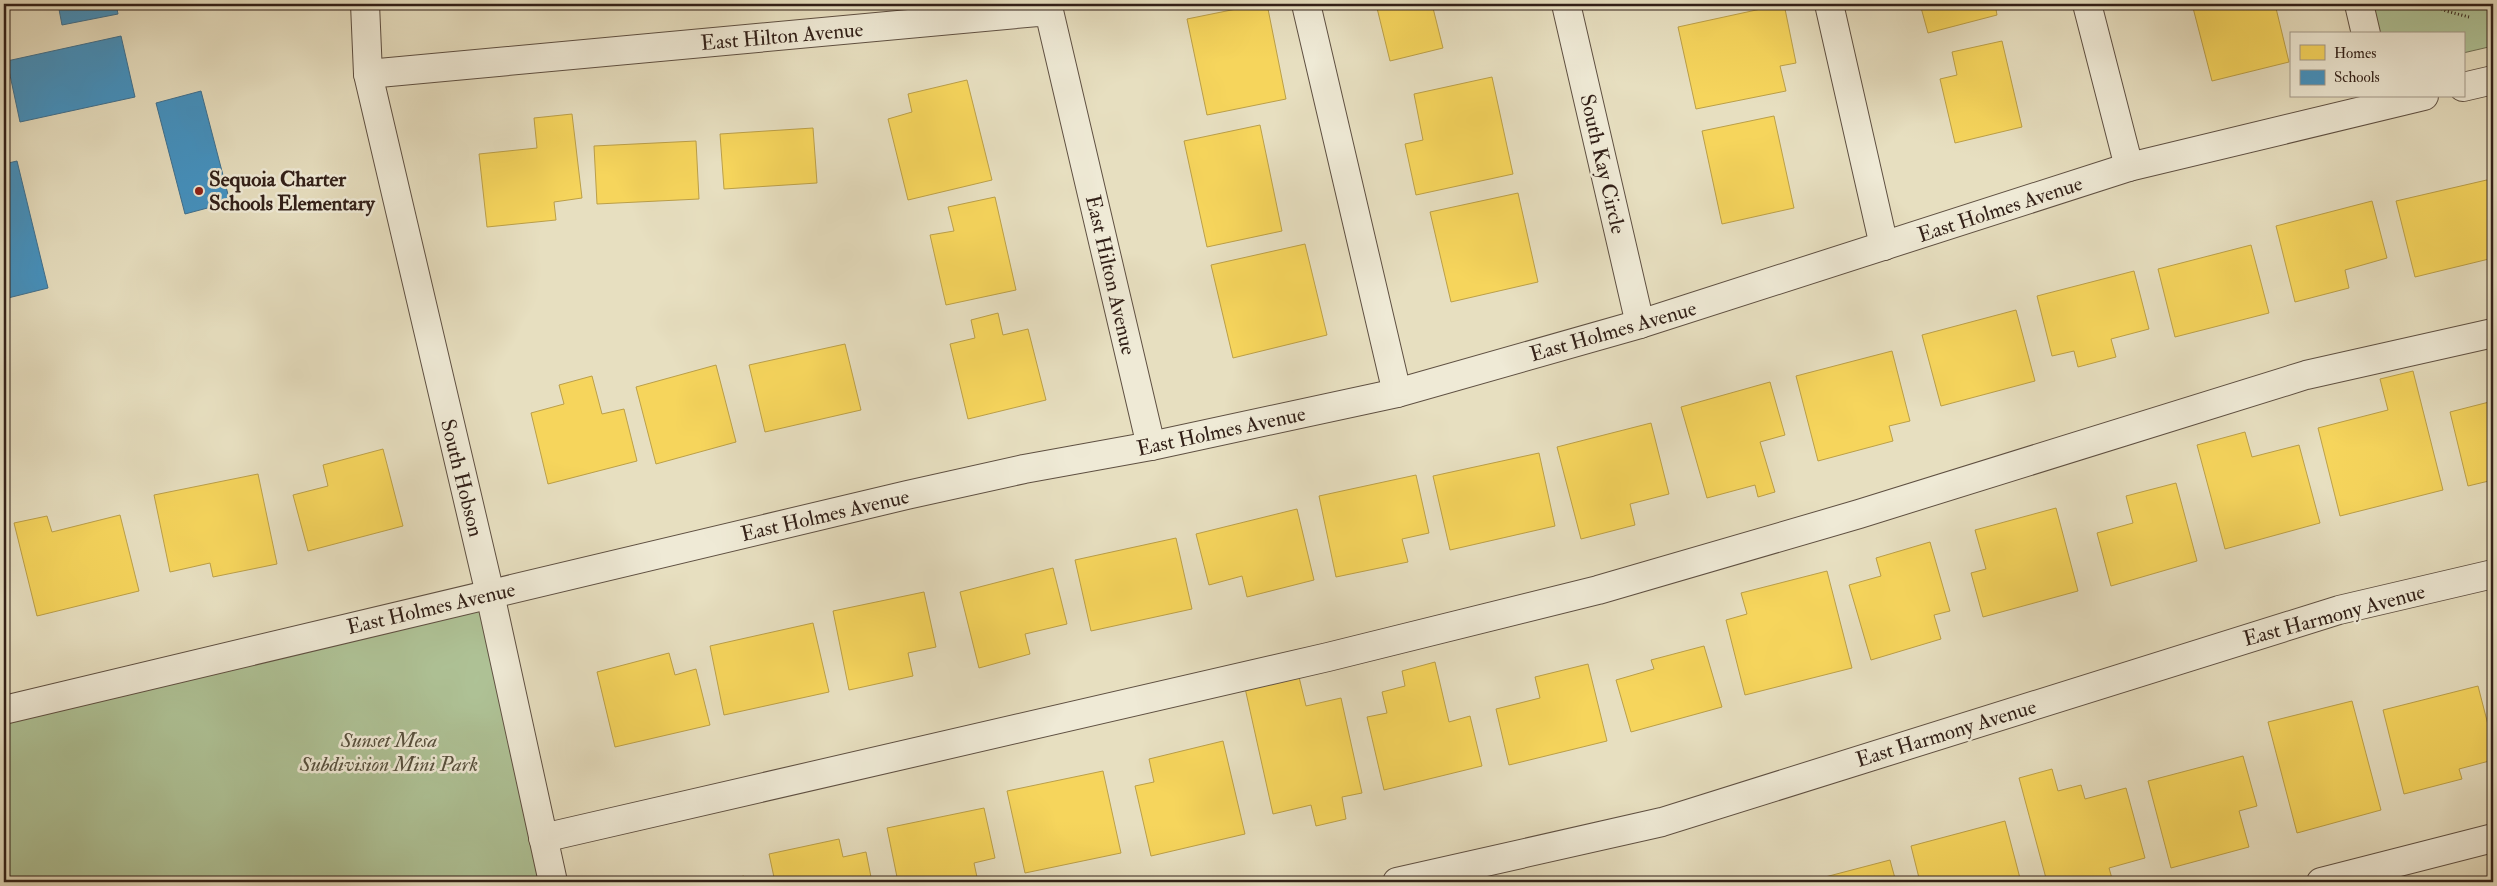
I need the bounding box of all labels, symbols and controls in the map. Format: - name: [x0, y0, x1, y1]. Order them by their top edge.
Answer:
- street label: East Hilton Avenue: [700, 16, 865, 57]
- legend: [2290, 32, 2464, 98]
- text: Homes: [2334, 44, 2376, 63]
- text: Schools: [2334, 68, 2380, 87]
- street label: South Kay Circle: [1573, 92, 1632, 237]
- place label: Sequoia Charter Schools Elementary: [209, 166, 375, 217]
- street label: East Holmes Avenue: [1914, 170, 2086, 249]
- marker: Sequoia Charter Schools Elementary: [193, 185, 205, 197]
- street label: East Hilton Avenue: [1079, 193, 1142, 358]
- street label: East Holmes Avenue: [1527, 295, 1700, 368]
- street label: East Holmes Avenue: [1134, 400, 1308, 463]
- street label: South Hobson: [434, 416, 489, 540]
- street label: East Holmes Avenue: [738, 483, 912, 548]
- street label: East Holmes Avenue: [344, 576, 518, 641]
- street label: East Harmony Avenue: [2240, 578, 2428, 653]
- street label: East Harmony Avenue: [1853, 693, 2040, 774]
- park label: Sunset Mesa Subdivision Mini Park: [299, 727, 478, 778]

